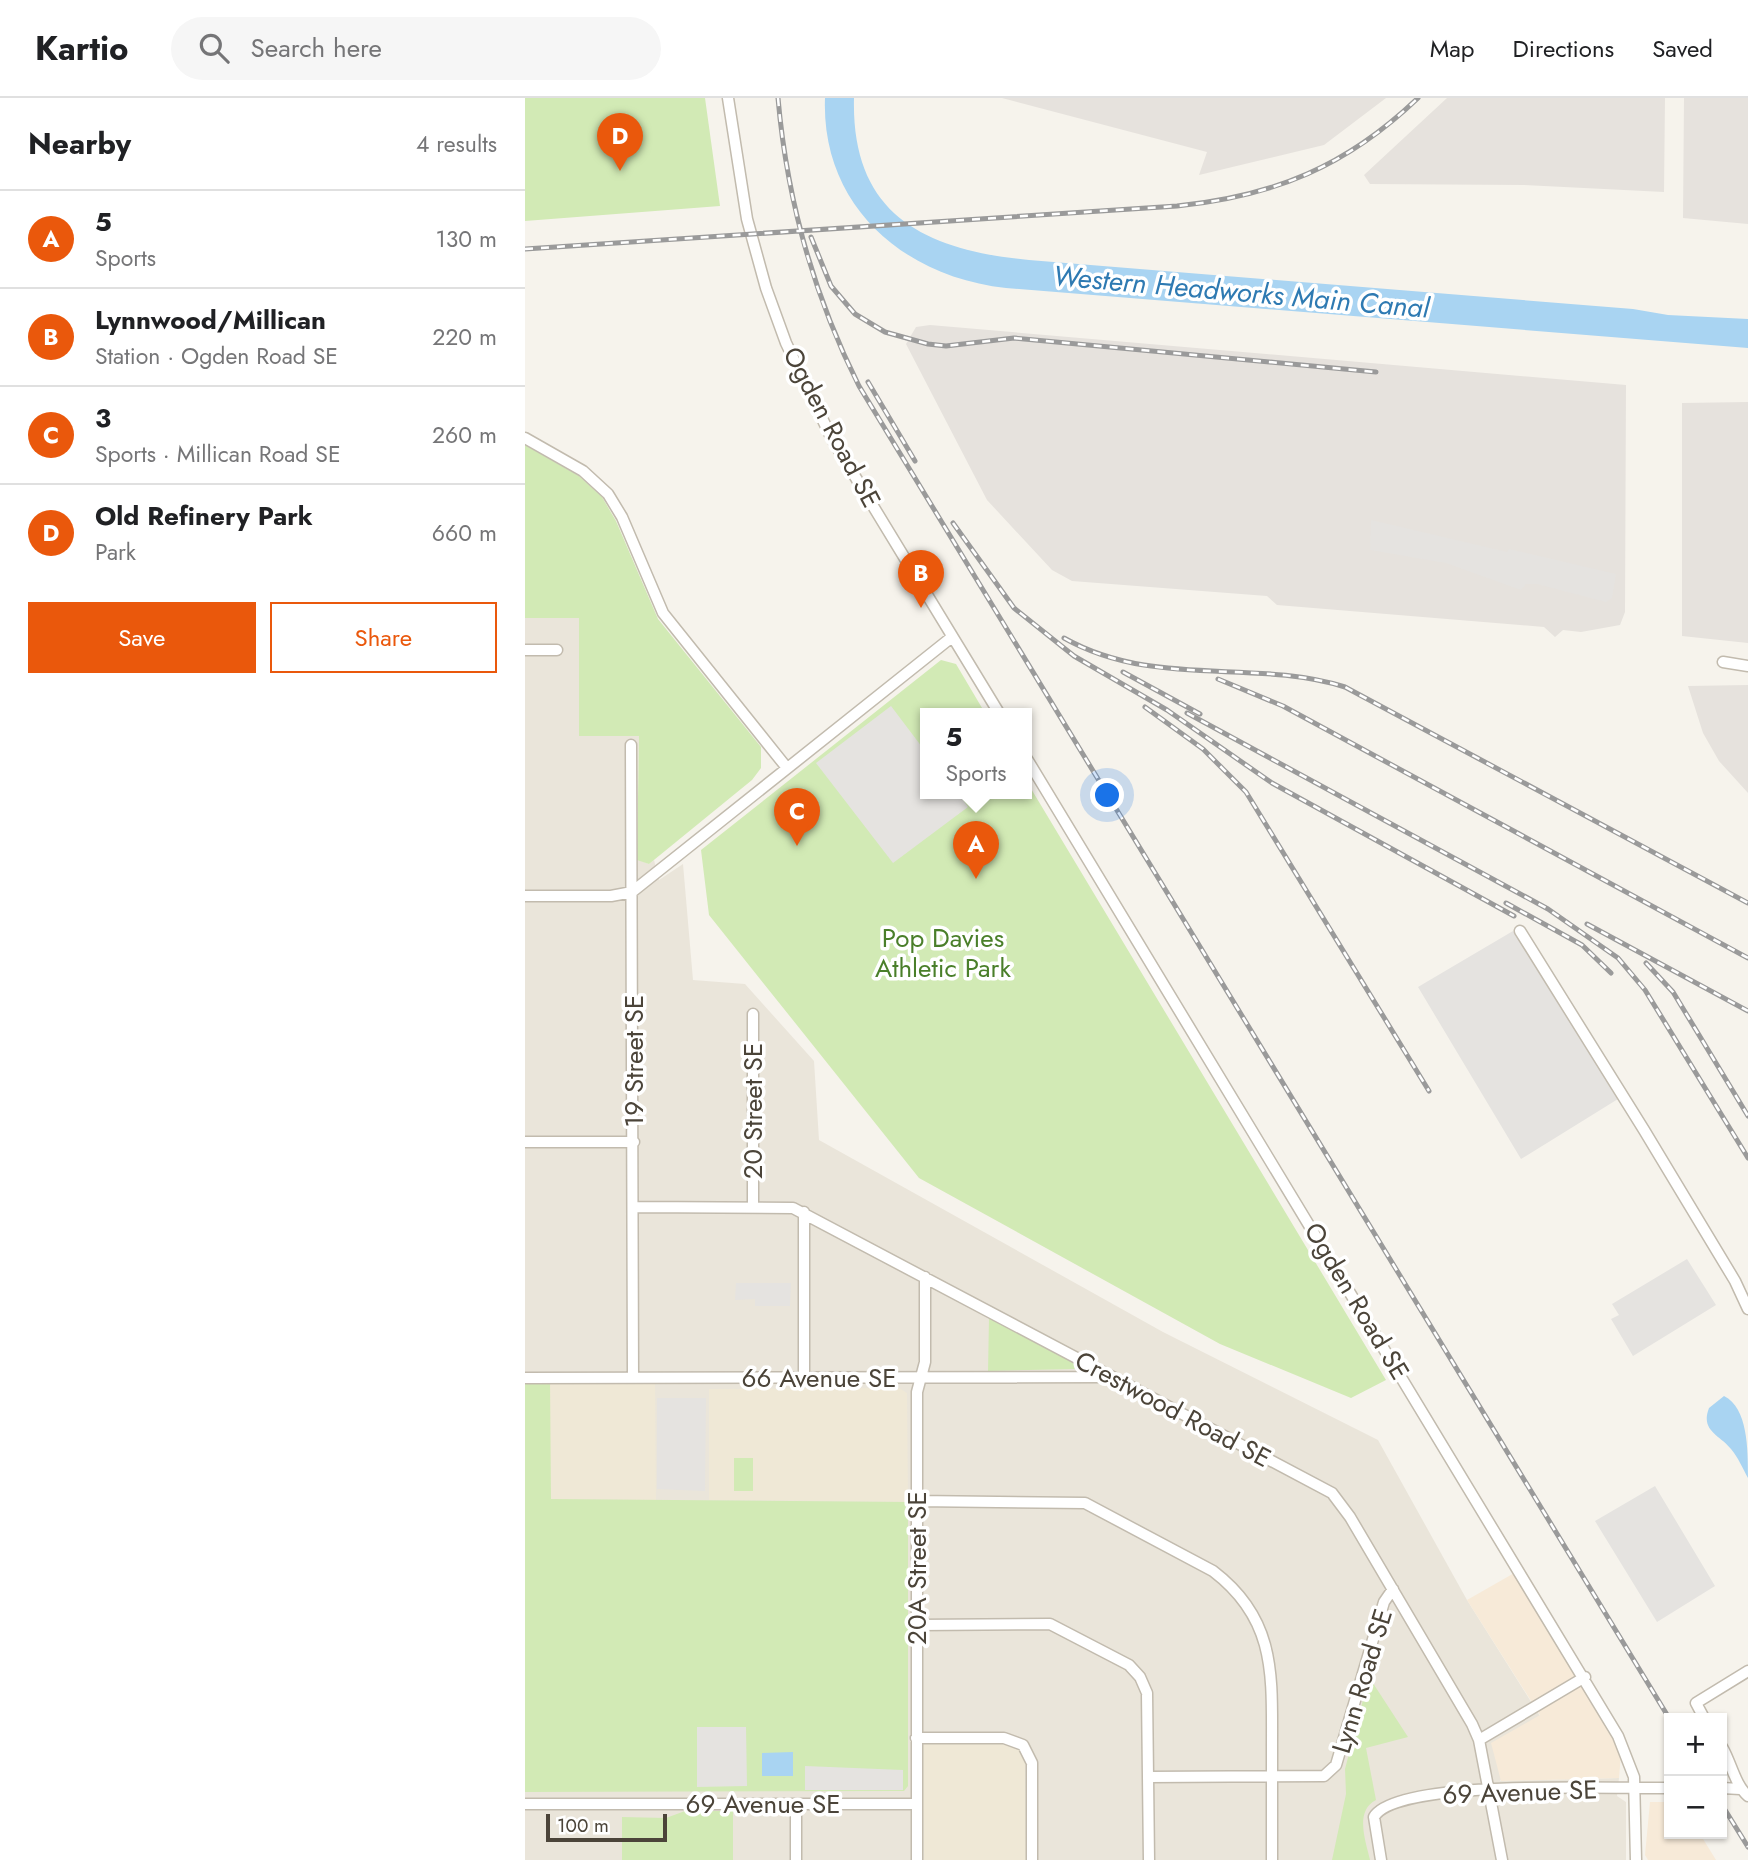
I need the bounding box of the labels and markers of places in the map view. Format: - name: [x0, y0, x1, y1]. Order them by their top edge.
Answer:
- pin: D: [597, 113, 643, 171]
- pin: B: [898, 550, 944, 608]
- pin: C: [774, 788, 820, 846]
- pin: A: [953, 821, 999, 879]

